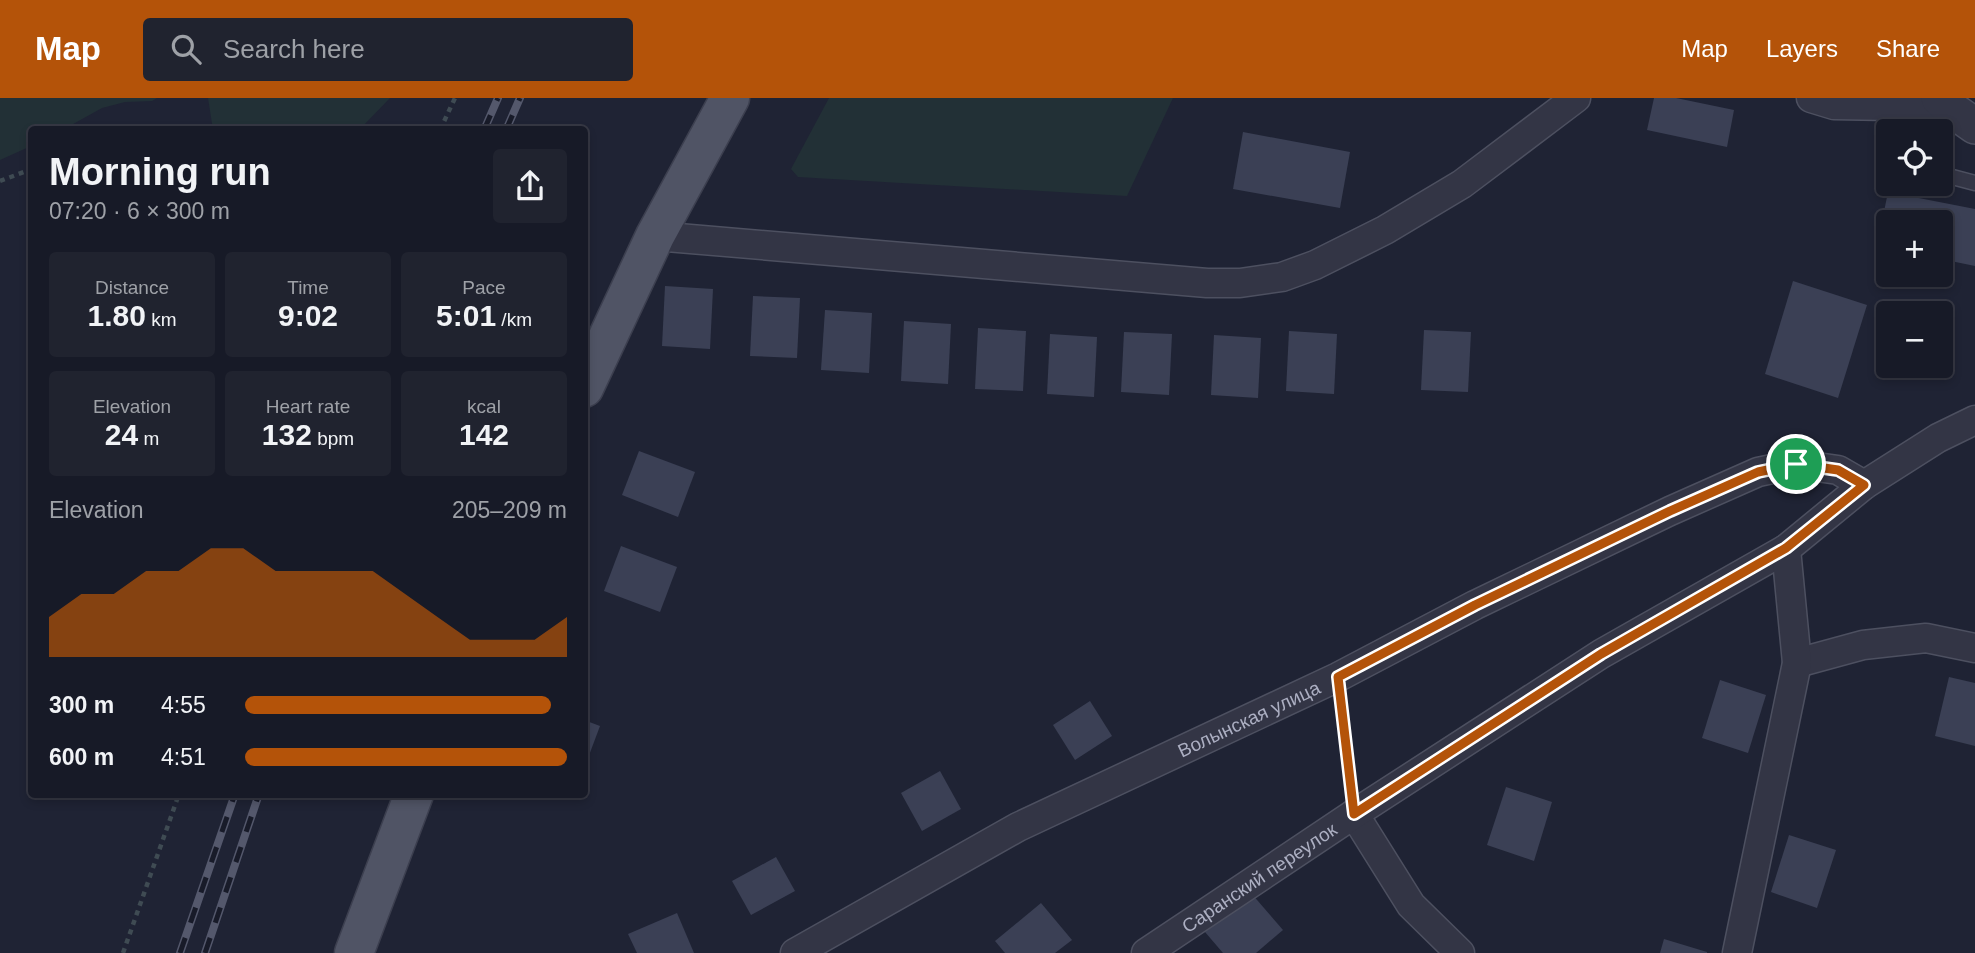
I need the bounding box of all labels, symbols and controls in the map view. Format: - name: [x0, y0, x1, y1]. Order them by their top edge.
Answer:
- search box: [143, 18, 633, 81]
- text: Map: [35, 30, 101, 67]
- icon: search: [167, 30, 205, 68]
- text: Search here: [223, 34, 365, 64]
- text: Map: [1681, 35, 1728, 62]
- text: Layers: [1766, 35, 1838, 62]
- text: Share: [1876, 35, 1940, 62]
- map controls: [1876, 119, 1953, 378]
- button: locate: [1876, 119, 1953, 196]
- button: share: [493, 149, 567, 223]
- text: Morning run: [49, 151, 271, 193]
- text: 07:20 · 6 × 300 m: [49, 198, 230, 224]
- button: +: [1876, 210, 1953, 287]
- text: Distance: [95, 277, 169, 298]
- text: Time: [287, 277, 329, 298]
- text: Pace: [462, 277, 506, 298]
- text: 1.80: [88, 299, 146, 332]
- text: 9:02: [278, 299, 338, 332]
- text: 5:01: [436, 299, 496, 332]
- button: −: [1876, 301, 1953, 378]
- text: km: [146, 309, 177, 330]
- text: /km: [496, 309, 532, 330]
- text: Elevation: [93, 396, 171, 417]
- text: Heart rate: [266, 396, 350, 417]
- text: kcal: [467, 396, 501, 417]
- text: 24: [105, 418, 138, 451]
- text: 132: [262, 418, 312, 451]
- text: 142: [459, 418, 509, 451]
- text: m: [138, 428, 159, 449]
- text: bpm: [312, 428, 354, 449]
- pin: [1766, 434, 1826, 494]
- icon: arrive: [1777, 445, 1815, 483]
- text: Elevation: [49, 497, 144, 523]
- text: 205–209 m: [452, 497, 567, 523]
- street label: Волынская улица: [1174, 676, 1324, 761]
- text: 300 m: [49, 692, 114, 718]
- text: 4:55: [161, 692, 206, 718]
- text: 600 m: [49, 744, 114, 770]
- text: 4:51: [161, 744, 206, 770]
- street label: Саранский переулок: [1178, 818, 1341, 937]

